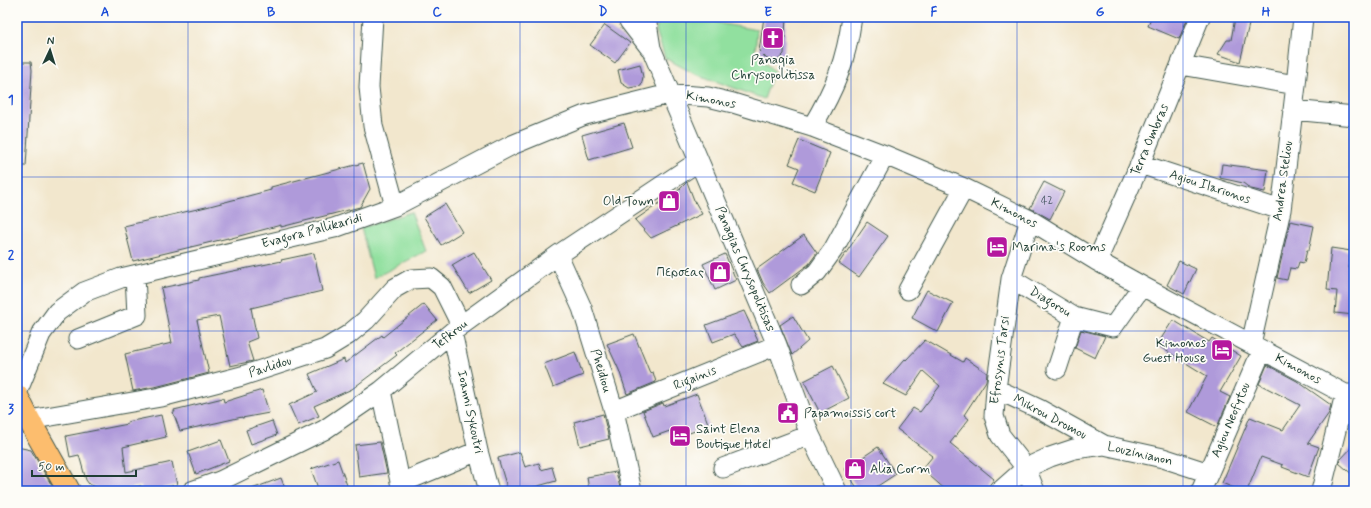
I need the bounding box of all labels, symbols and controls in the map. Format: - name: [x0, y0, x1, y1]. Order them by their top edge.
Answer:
- text: A: [101, 4, 109, 21]
- text: B: [267, 4, 276, 21]
- text: C: [432, 4, 442, 21]
- text: D: [599, 4, 608, 21]
- text: E: [764, 4, 772, 21]
- text: F: [931, 4, 938, 21]
- text: G: [1096, 4, 1105, 21]
- text: H: [1262, 4, 1271, 21]
- church icon: Panagia Chrysopolitissa: [760, 25, 786, 51]
- north arrow: [30, 30, 70, 70]
- text: N: [46, 34, 55, 48]
- place label: Panagia Chrysopolitissa: [731, 52, 815, 84]
- street label: Kimonos: [685, 87, 738, 113]
- text: 1: [8, 92, 14, 109]
- street label: Terra Ombras: [1127, 101, 1173, 179]
- street label: Andrea Steliou: [1269, 139, 1297, 222]
- street label: Agiou Ilarionos: [1167, 166, 1253, 208]
- shop icon: Old Town: [656, 188, 682, 214]
- place label: Old Town: [603, 193, 654, 210]
- street label: Kimonos: [988, 194, 1041, 232]
- house number: 42: [1041, 194, 1053, 208]
- street label: Panagias Chrysopolitisas: [710, 204, 779, 335]
- street label: Evagora Pallikaridi: [260, 209, 365, 255]
- hotel icon: Marina's Rooms: [984, 234, 1010, 260]
- place label: Marina's Rooms: [1012, 239, 1106, 256]
- text: 2: [8, 247, 15, 264]
- shop icon: Περσεας: [707, 259, 733, 285]
- place label: Περσεας: [656, 264, 704, 281]
- street label: Diagorou: [1025, 283, 1074, 323]
- street label: Efrosynis Tarsi: [986, 315, 1014, 405]
- street label: Tefkrou: [429, 316, 471, 354]
- place label: Kimonos Guest House: [1142, 335, 1206, 367]
- hotel icon: Kimonos Guest House: [1209, 337, 1235, 363]
- street label: Pheidiou: [586, 347, 616, 395]
- street label: Kimonos: [1272, 350, 1324, 388]
- street label: Pavlidou: [246, 352, 294, 382]
- street label: Rigainis: [671, 362, 720, 396]
- street label: Ioanni Sykoutri: [453, 369, 487, 455]
- street label: Agiou Neofytou: [1208, 379, 1255, 460]
- street label: Mikrou Dromou: [1010, 390, 1090, 444]
- public building icon: Papamoissis cort: [775, 400, 801, 426]
- text: 3: [8, 401, 14, 418]
- place label: Papamoissis cort: [804, 405, 896, 422]
- place label: Saint Elena Boutique Hotel: [696, 421, 771, 453]
- hotel icon: Saint Elena Boutique Hotel: [667, 423, 693, 449]
- street label: Louzinianon: [1106, 438, 1174, 470]
- scale bar: [32, 452, 136, 478]
- shop icon: Alia Corm: [842, 456, 868, 482]
- text: 50 m: [38, 459, 65, 475]
- place label: Alia Corm: [870, 461, 930, 478]

